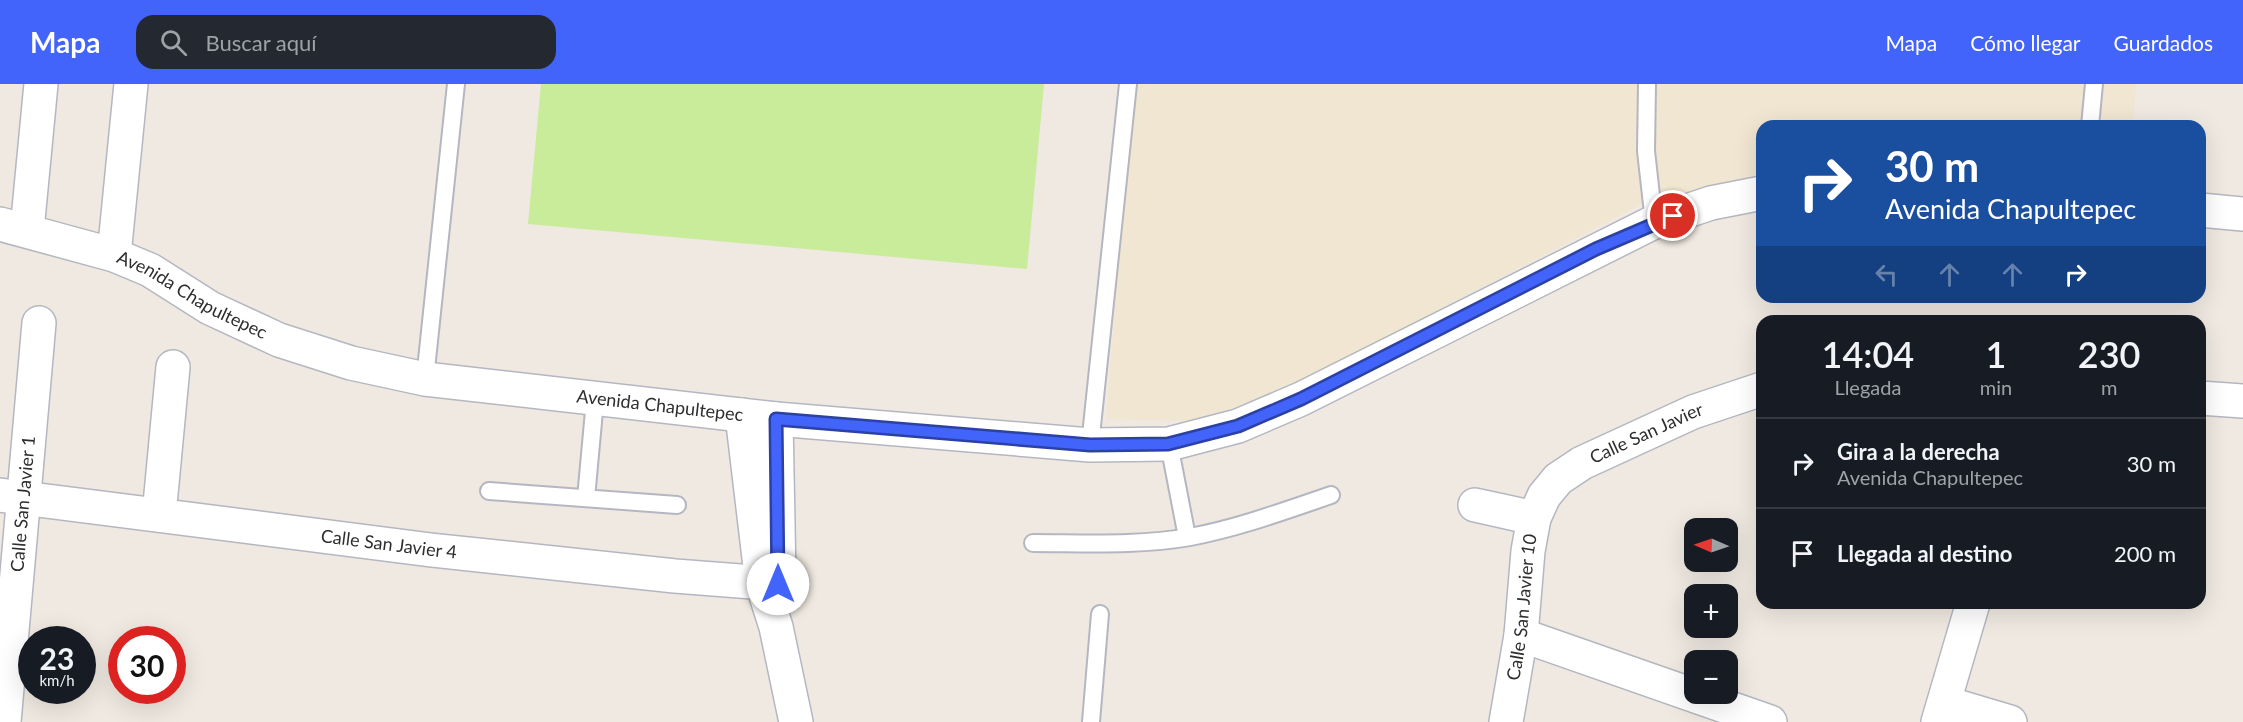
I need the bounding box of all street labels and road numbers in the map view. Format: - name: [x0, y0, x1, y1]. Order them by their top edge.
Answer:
- street label: Avenida Chapultepec: [114, 245, 271, 343]
- street label: Avenida Chapultepec: [576, 384, 745, 425]
- street label: Calle San Javier: [1586, 397, 1706, 468]
- street label: Calle San Javier 1: [5, 435, 39, 573]
- street label: Calle San Javier 4: [320, 524, 458, 563]
- street label: Calle San Javier 10: [1501, 532, 1541, 682]

